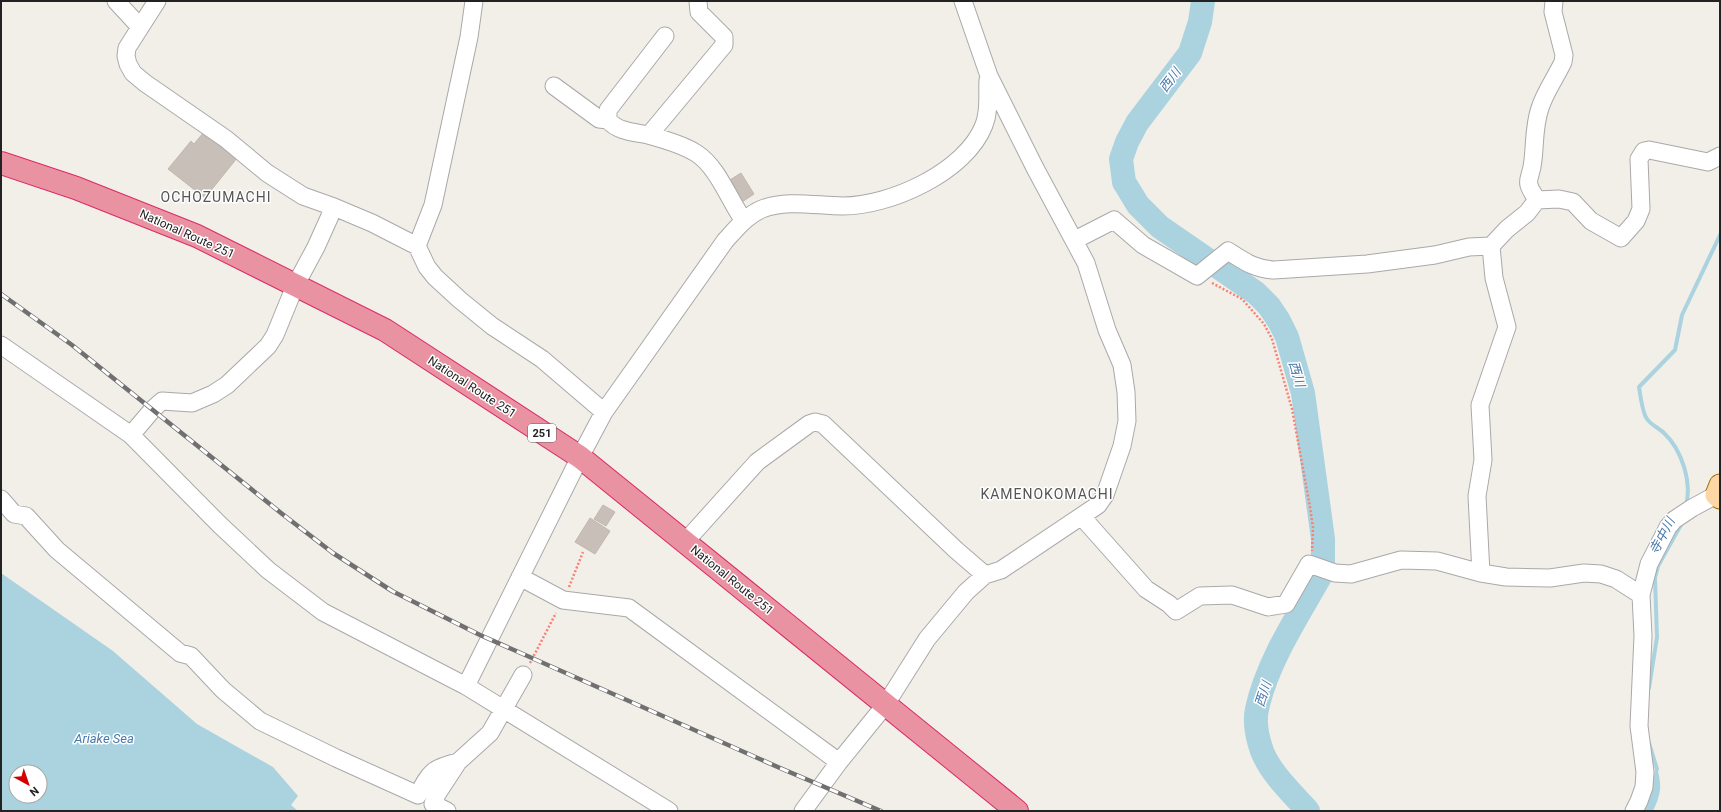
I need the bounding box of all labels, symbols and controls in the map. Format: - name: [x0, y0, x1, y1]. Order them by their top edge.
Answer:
- water label: 西川: [1156, 64, 1185, 95]
- district label: OCHOZUMACHI: [161, 189, 271, 205]
- street label: National Route 251: [137, 207, 237, 261]
- street label: National Route 251: [425, 353, 519, 421]
- water label: 西川: [1286, 359, 1308, 390]
- road number: 251: [528, 424, 556, 442]
- district label: KAMENOKOMACHI: [980, 486, 1114, 502]
- water label: 寺中川: [1646, 514, 1679, 557]
- street label: National Route 251: [688, 542, 776, 618]
- water label: 西川: [1252, 677, 1275, 709]
- water label: Ariake Sea: [73, 731, 134, 746]
- north arrow: [8, 764, 48, 804]
- text: N: [27, 784, 41, 799]

